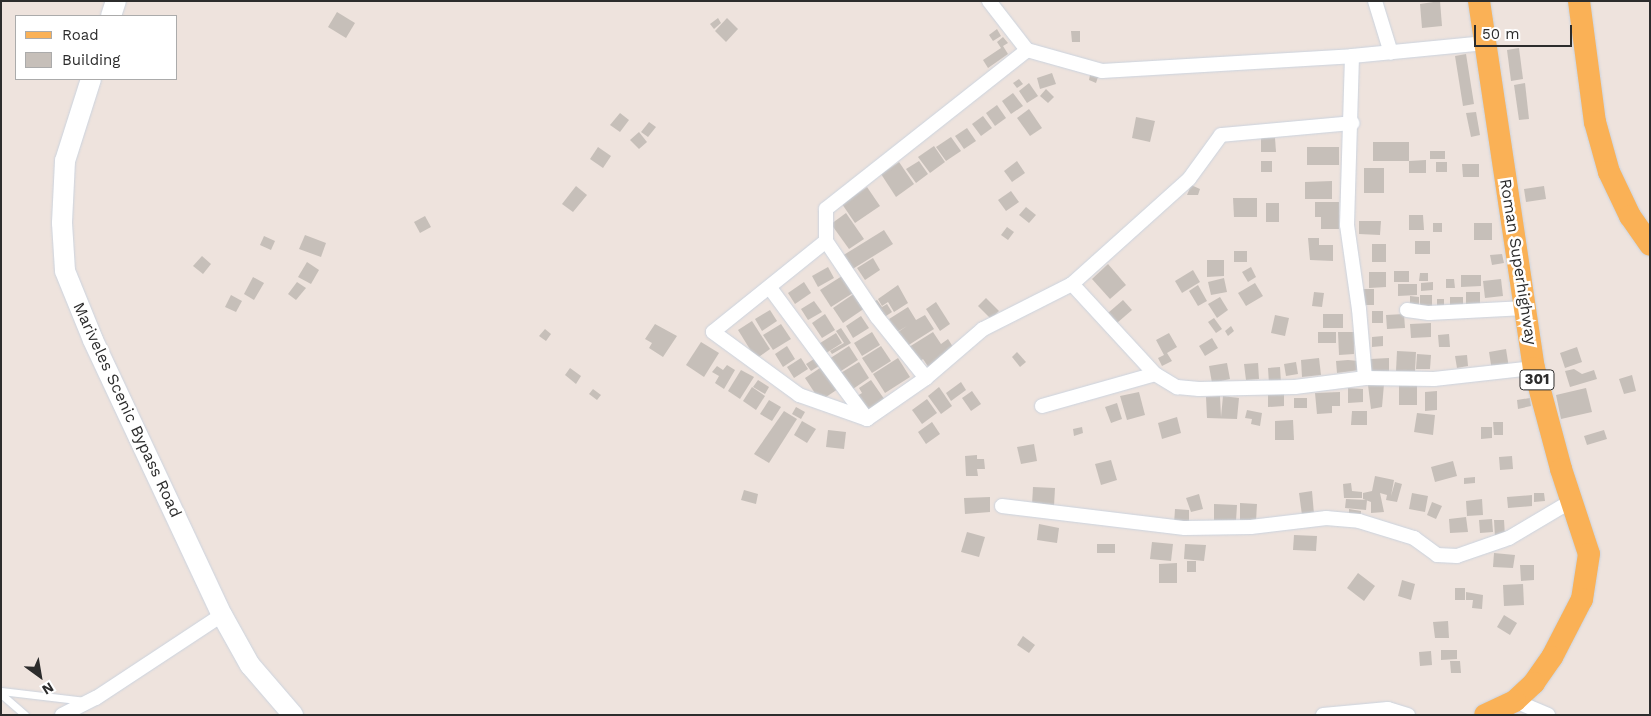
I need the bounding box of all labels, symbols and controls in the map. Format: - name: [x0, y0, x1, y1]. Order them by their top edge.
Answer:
- legend: [15, 15, 178, 80]
- scale bar: [1476, 15, 1574, 47]
- text: 50 m: [1482, 25, 1519, 43]
- text: Road: [62, 26, 99, 44]
- text: Building: [62, 51, 120, 69]
- street label: Roman Superhighway: [1495, 178, 1541, 346]
- street label: Mariveles Scenic Bypass Road: [69, 299, 185, 521]
- road number: 301: [1518, 368, 1556, 392]
- north arrow: [15, 651, 65, 701]
- text: N: [39, 679, 57, 698]

